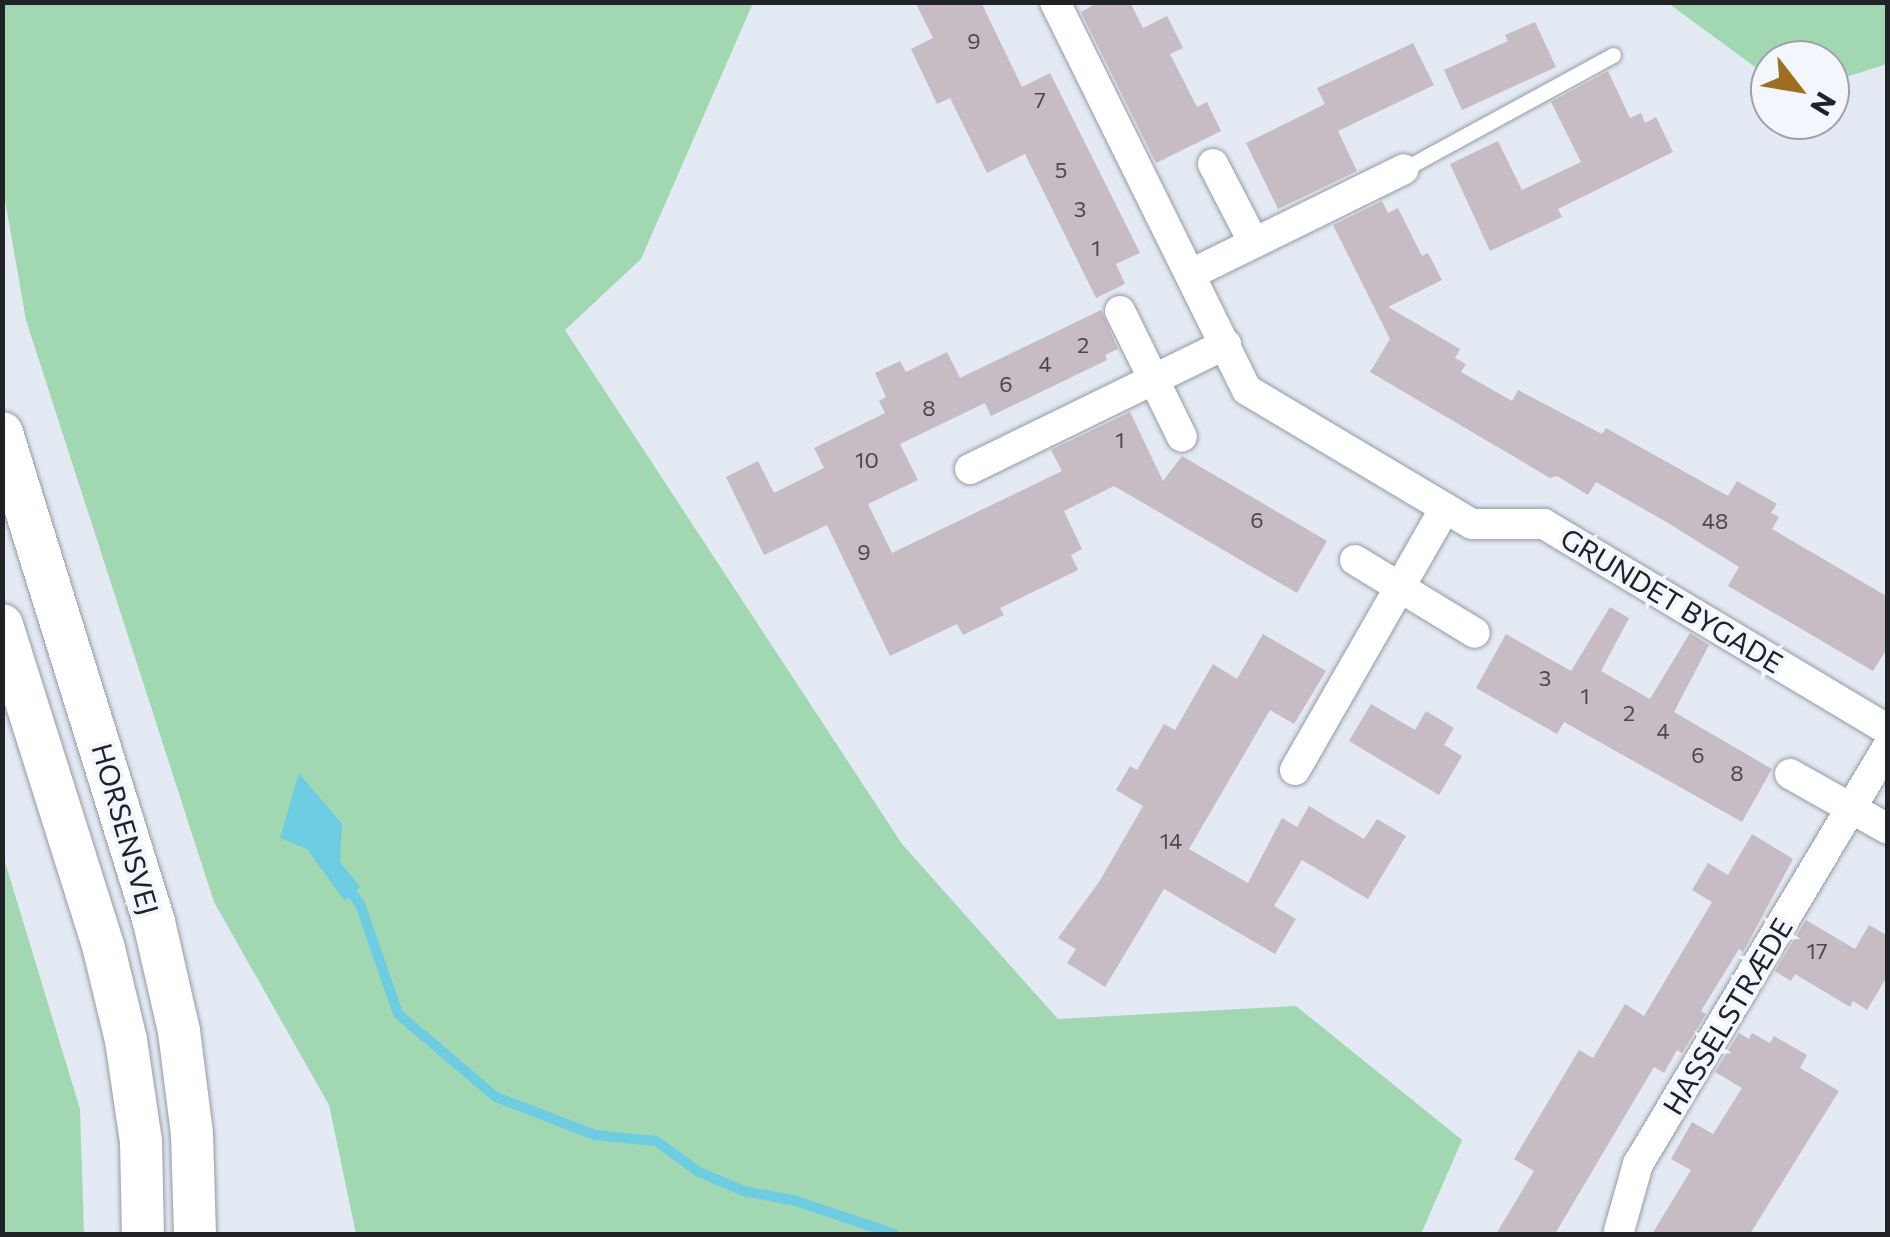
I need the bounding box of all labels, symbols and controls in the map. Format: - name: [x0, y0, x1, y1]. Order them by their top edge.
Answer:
- house number: 9: [967, 28, 981, 54]
- north arrow: [1750, 40, 1850, 140]
- house number: 7: [1034, 87, 1046, 113]
- text: N: [1804, 87, 1844, 122]
- house number: 5: [1055, 157, 1067, 183]
- house number: 3: [1074, 196, 1086, 222]
- house number: 1: [1091, 235, 1101, 261]
- house number: 2: [1077, 332, 1089, 358]
- house number: 4: [1038, 351, 1052, 377]
- house number: 6: [999, 371, 1013, 397]
- house number: 8: [922, 395, 936, 421]
- house number: 1: [1115, 427, 1125, 453]
- house number: 10: [855, 447, 879, 473]
- house number: 6: [1250, 507, 1264, 533]
- house number: 48: [1702, 508, 1728, 534]
- street label: GRUNDET BYGADE: [1555, 521, 1789, 679]
- house number: 9: [857, 539, 871, 565]
- house number: 3: [1539, 665, 1551, 691]
- house number: 1: [1580, 683, 1590, 709]
- house number: 2: [1623, 700, 1635, 726]
- house number: 4: [1656, 718, 1670, 744]
- street label: HORSENSVEJ: [86, 739, 166, 919]
- house number: 6: [1691, 742, 1705, 768]
- house number: 8: [1730, 760, 1744, 786]
- house number: 14: [1160, 828, 1182, 854]
- street label: HASSELSTRÆDE: [1655, 912, 1799, 1120]
- house number: 17: [1806, 938, 1828, 964]

